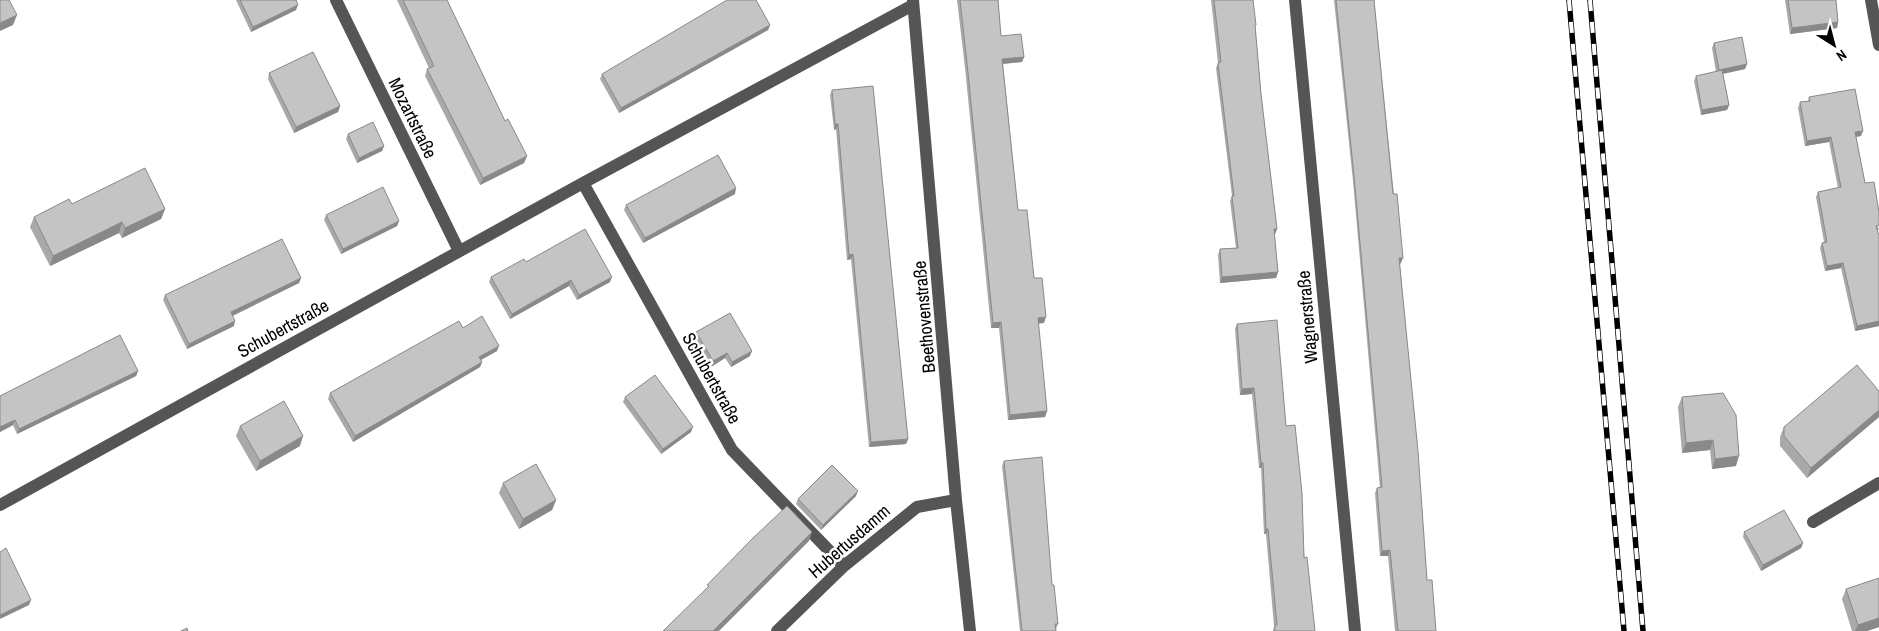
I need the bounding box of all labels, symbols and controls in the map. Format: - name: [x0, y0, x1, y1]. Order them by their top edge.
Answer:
- north arrow: [1809, 20, 1859, 70]
- text: N: [1833, 46, 1850, 65]
- street label: Mozartstraße: [383, 73, 443, 163]
- street label: Beethovenstraße: [907, 260, 941, 374]
- street label: Wagnerstraße: [1290, 270, 1324, 364]
- street label: Schubertstraße: [233, 293, 333, 363]
- street label: Schubertstraße: [677, 328, 747, 428]
- street label: Hubertusdamm: [803, 498, 895, 584]

